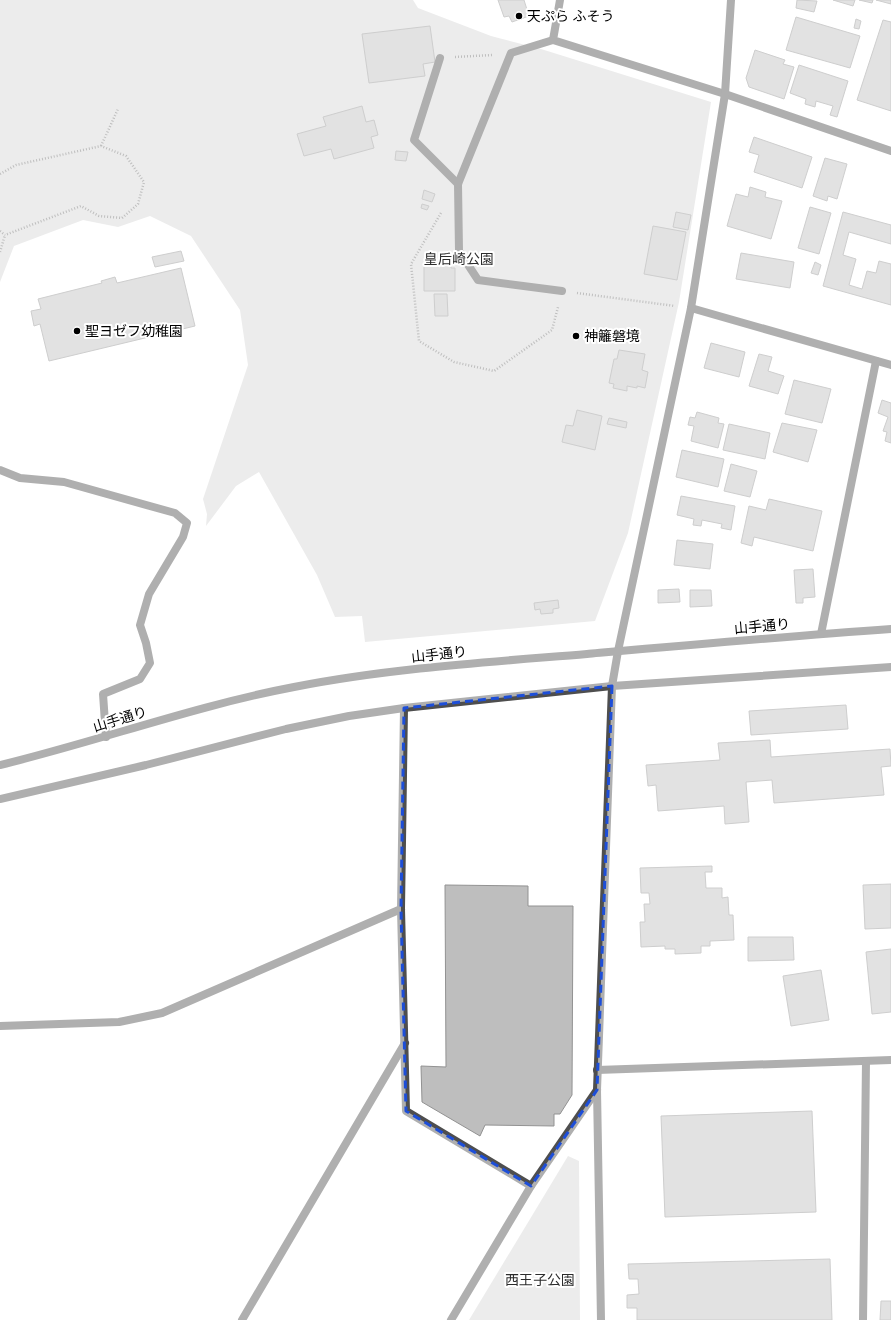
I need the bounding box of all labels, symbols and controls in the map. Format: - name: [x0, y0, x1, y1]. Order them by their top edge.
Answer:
- place label: 天ぷら ふそう: [527, 8, 614, 24]
- marker: 天ぷら ふそう: [514, 11, 524, 21]
- park label: 皇后崎公園: [424, 251, 494, 267]
- place label: 聖ヨゼフ幼稚園: [85, 323, 183, 339]
- marker: 聖ヨゼフ幼稚園: [72, 326, 82, 336]
- place label: 神籬磐境: [584, 328, 640, 344]
- marker: 神籬磐境: [571, 331, 581, 341]
- street label: 山手通り: [733, 616, 791, 636]
- street label: 山手通り: [410, 643, 468, 665]
- street label: 山手通り: [91, 703, 149, 735]
- park label: 西王子公園: [505, 1272, 575, 1288]

